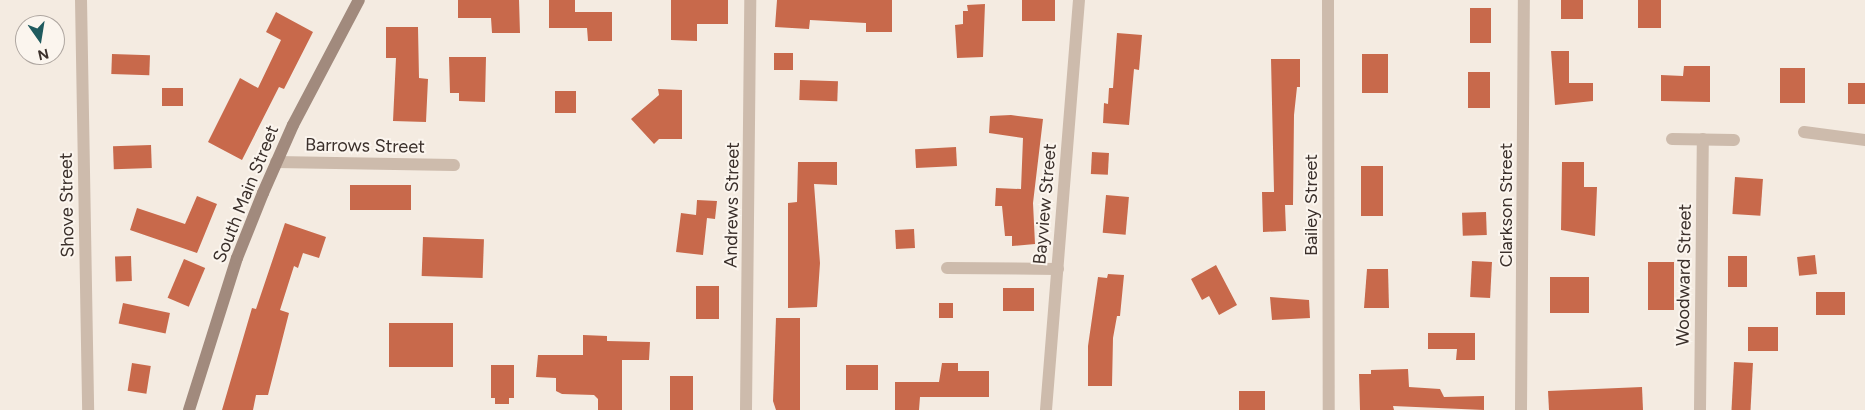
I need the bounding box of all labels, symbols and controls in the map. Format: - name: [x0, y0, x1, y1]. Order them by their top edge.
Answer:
- north arrow: [15, 15, 65, 65]
- text: N: [36, 45, 50, 64]
- street label: South Main Street: [209, 122, 283, 266]
- street label: Barrows Street: [305, 134, 425, 158]
- street label: Andrews Street: [720, 142, 744, 268]
- street label: Bayview Street: [1029, 142, 1061, 266]
- street label: Clarkson Street: [1495, 143, 1517, 267]
- street label: Shove Street: [55, 152, 79, 258]
- street label: Bailey Street: [1300, 154, 1322, 256]
- street label: Woodward Street: [1672, 204, 1696, 346]

